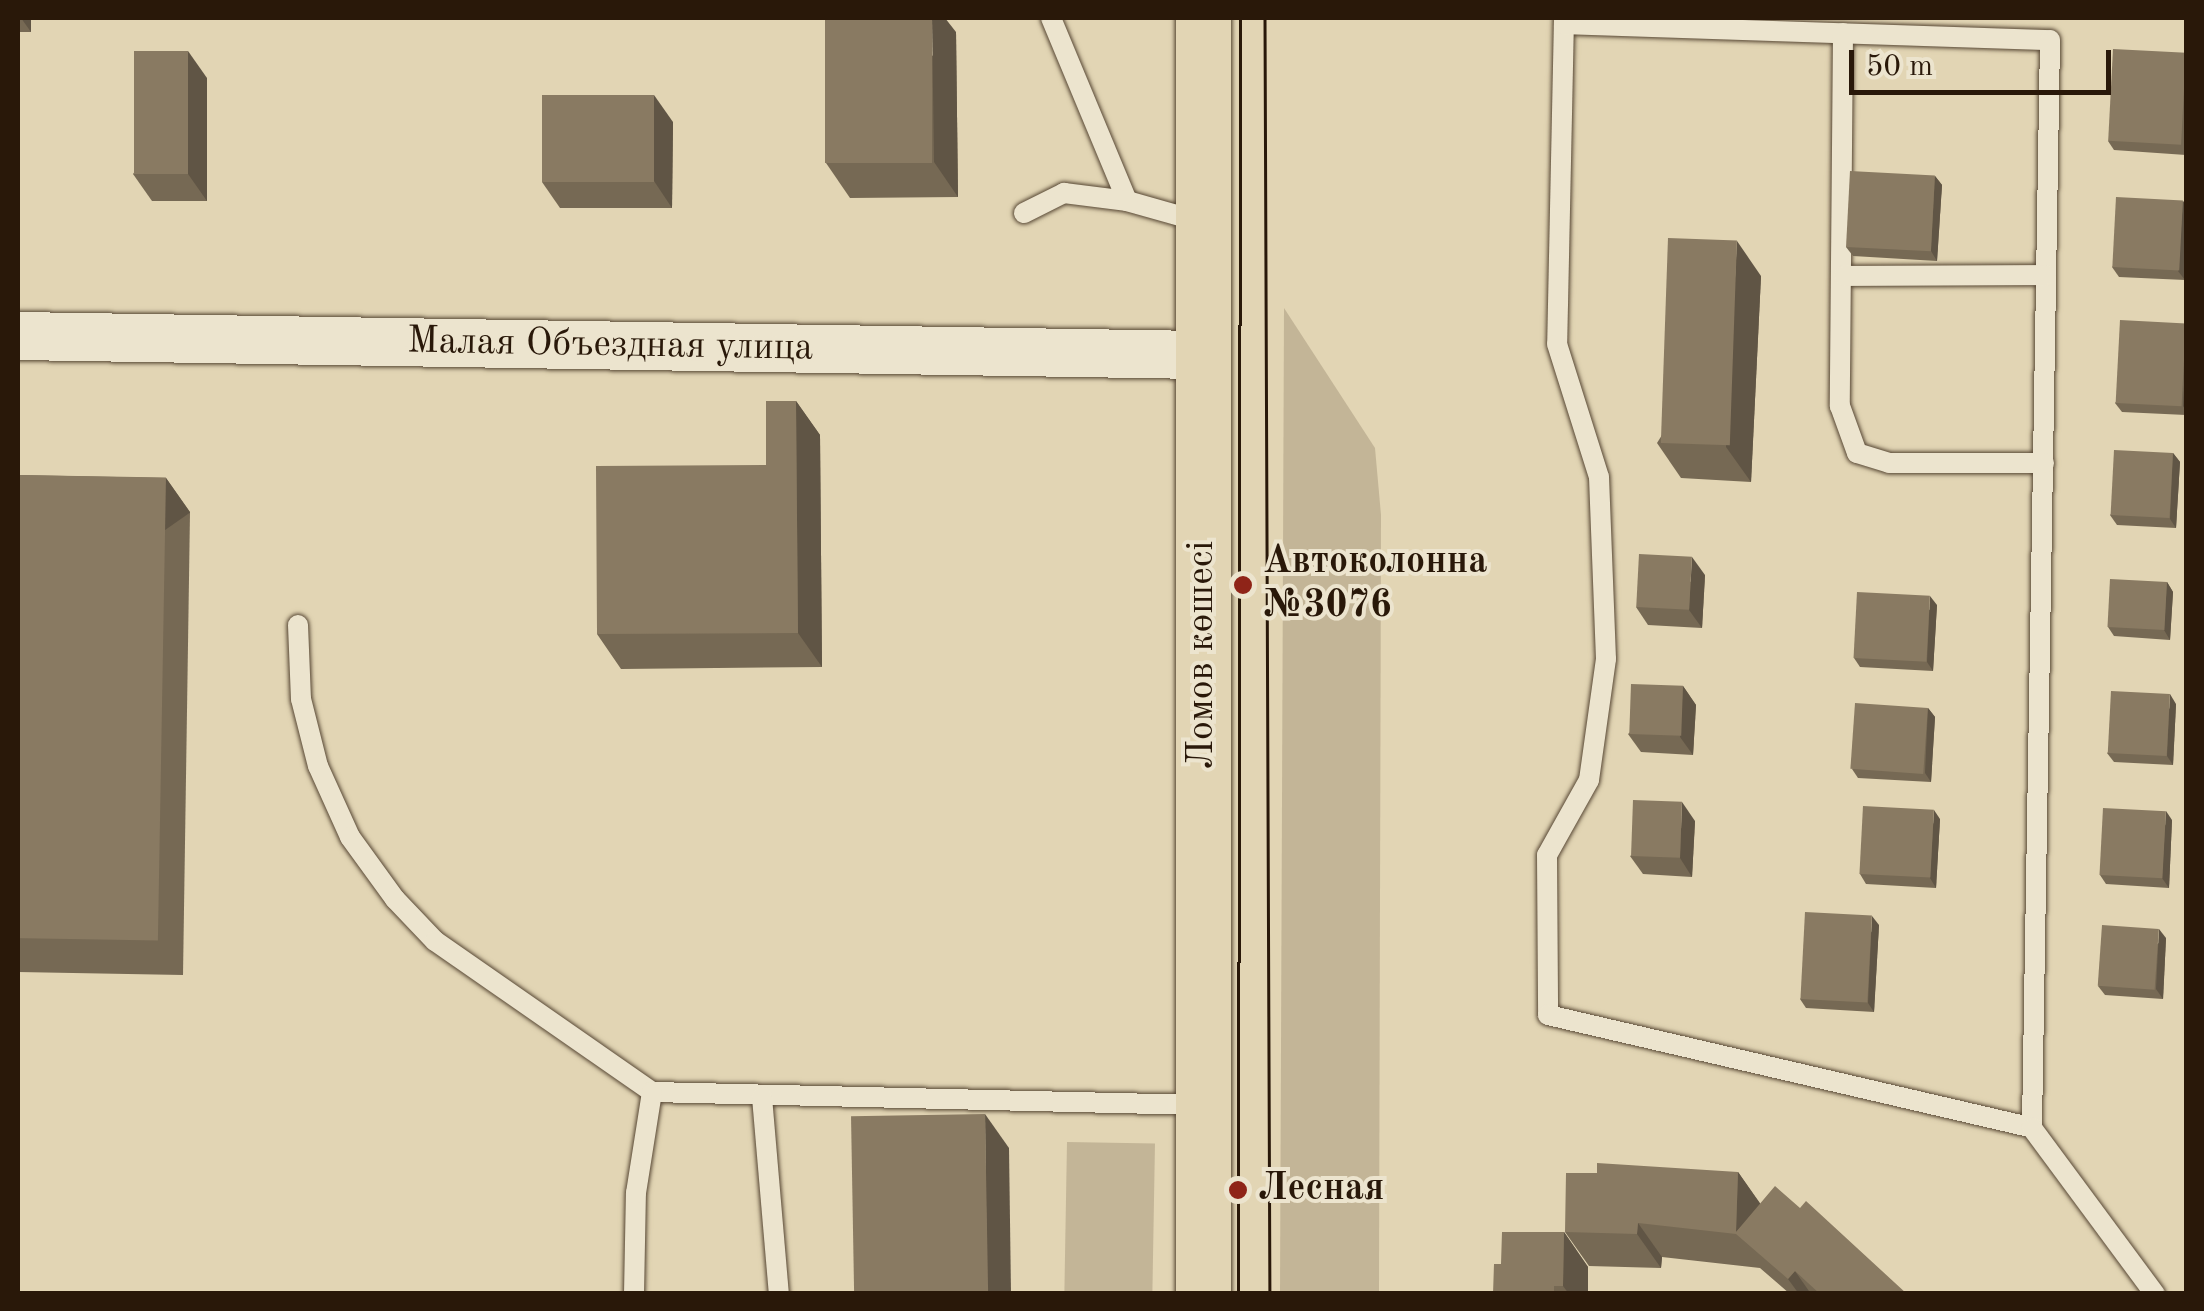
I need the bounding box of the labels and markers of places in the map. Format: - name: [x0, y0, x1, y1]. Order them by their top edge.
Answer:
- place label: Автоколонна №3076: [1263, 540, 1488, 630]
- marker: Автоколонна №3076: [1232, 574, 1254, 596]
- place label: Лесная: [1258, 1167, 1384, 1213]
- marker: Лесная: [1227, 1179, 1249, 1201]

